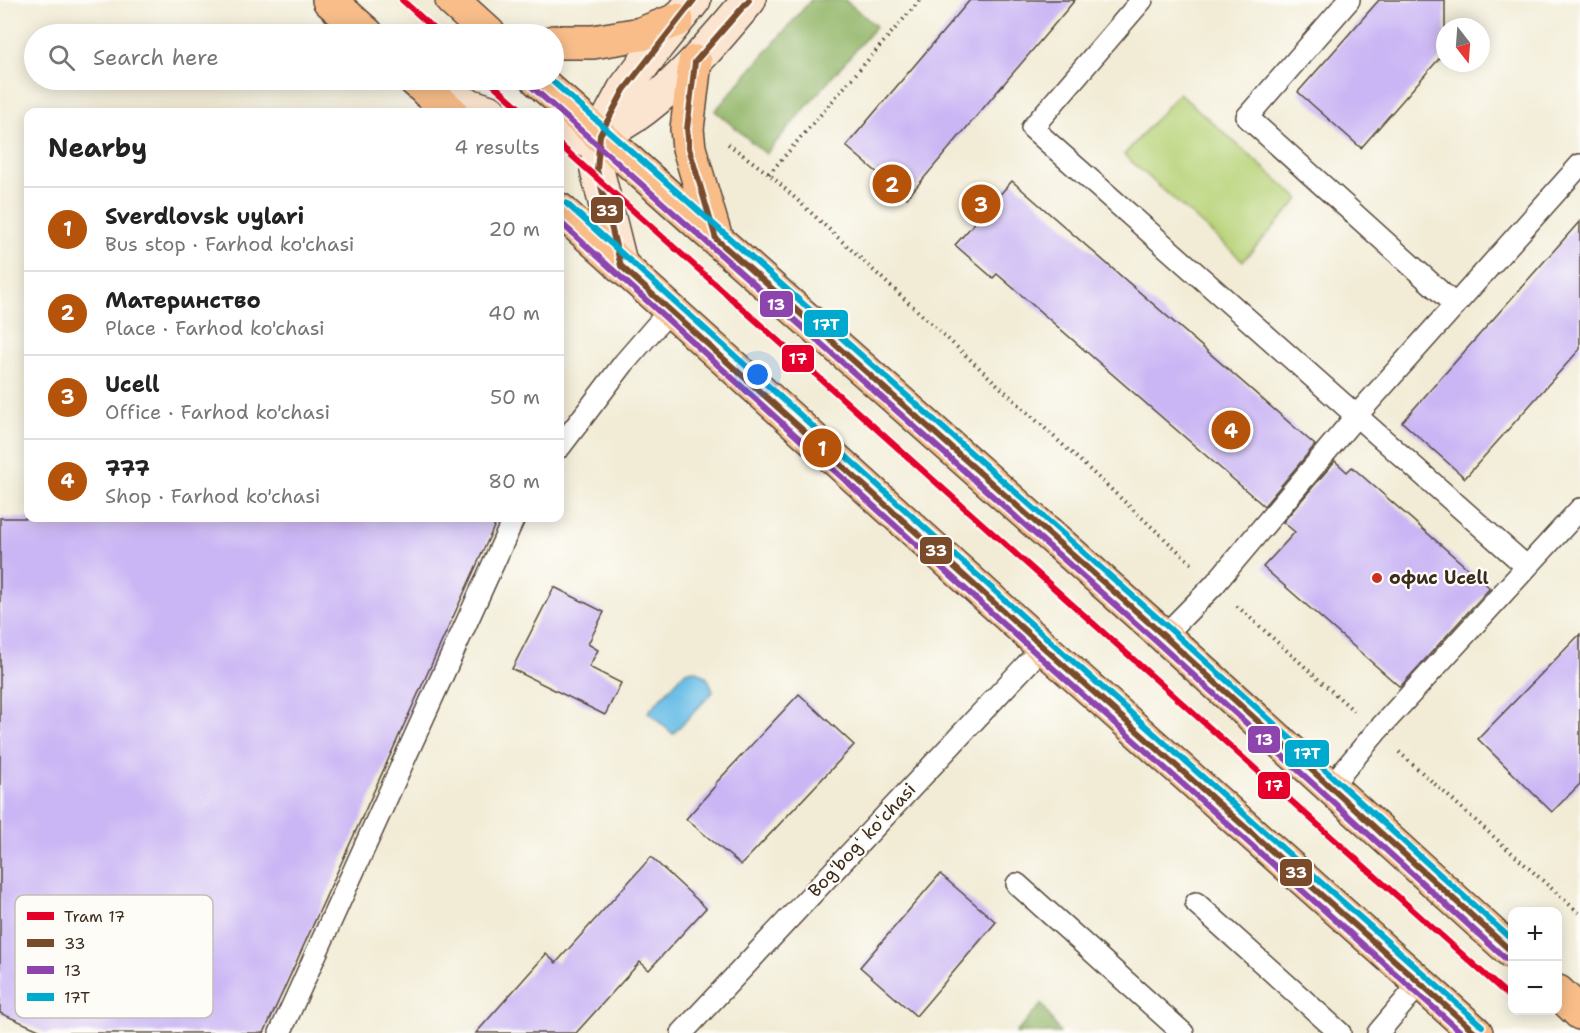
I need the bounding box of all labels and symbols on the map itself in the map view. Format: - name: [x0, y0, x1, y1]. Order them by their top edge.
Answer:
- north arrow: [1436, 18, 1490, 72]
- pin: 2: [872, 162, 912, 207]
- pin: 3: [962, 182, 1000, 226]
- line badge: 33: [590, 196, 624, 224]
- text: 33: [596, 200, 618, 221]
- line badge: 13: [759, 290, 794, 318]
- text: 13: [767, 294, 785, 315]
- line badge: 17T: [803, 309, 849, 338]
- text: 17T: [812, 314, 840, 335]
- line badge: 17: [781, 344, 815, 373]
- text: 17: [789, 348, 807, 369]
- your location: [743, 360, 772, 389]
- pin: 4: [1212, 408, 1250, 452]
- pin: 1: [802, 426, 842, 470]
- line badge: 33: [919, 536, 953, 565]
- text: 33: [925, 540, 947, 561]
- place label: офис Ucell: [1389, 566, 1489, 590]
- marker: офис Ucell: [1370, 571, 1384, 585]
- line badge: 13: [1247, 725, 1281, 754]
- text: 13: [1255, 729, 1273, 750]
- line badge: 17T: [1284, 739, 1330, 768]
- text: 17T: [1293, 743, 1321, 764]
- line badge: 17: [1257, 771, 1291, 800]
- text: 17: [1265, 775, 1283, 796]
- street label: Bogʻbogʻ koʻchasi: [803, 778, 921, 902]
- line badge: 33: [1279, 858, 1313, 887]
- text: 33: [1285, 862, 1307, 883]
- legend: [15, 895, 213, 1018]
- text: Tram 17: [64, 906, 125, 927]
- text: 33: [64, 933, 85, 954]
- text: 13: [64, 960, 81, 981]
- text: 17T: [64, 987, 90, 1008]

